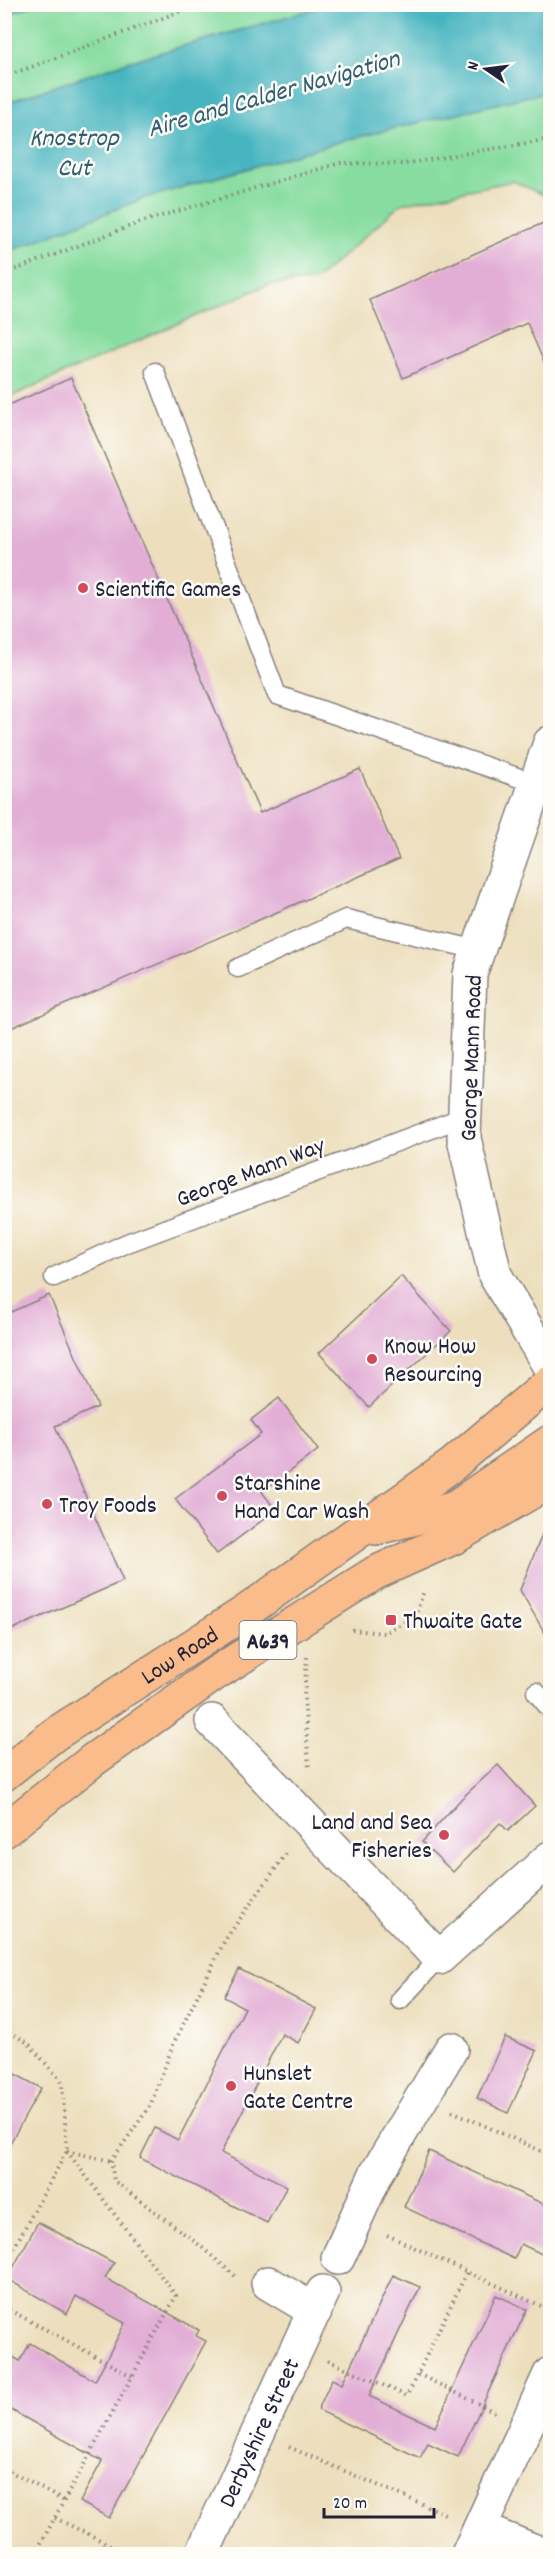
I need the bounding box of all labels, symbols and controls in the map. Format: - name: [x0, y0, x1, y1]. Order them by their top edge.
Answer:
- north arrow: [456, 39, 516, 99]
- water label: Aire and Calder Navigation: [143, 41, 405, 149]
- text: N: [462, 59, 486, 73]
- water label: Knostrop Cut: [29, 121, 120, 188]
- place label: Scientific Games: [95, 574, 241, 608]
- marker: Scientific Games: [76, 581, 90, 595]
- street label: George Mann Road: [453, 974, 493, 1142]
- street label: George Mann Way: [172, 1129, 331, 1218]
- place label: Know How Resourcing: [384, 1331, 482, 1393]
- marker: Know How Resourcing: [365, 1352, 379, 1366]
- place label: Starshine Hand Car Wash: [234, 1468, 369, 1530]
- marker: Starshine Hand Car Wash: [215, 1489, 229, 1503]
- place label: Troy Foods: [59, 1490, 157, 1524]
- marker: Troy Foods: [40, 1497, 54, 1511]
- place label: Thwaite Gate: [403, 1606, 522, 1640]
- marker: Thwaite Gate: [384, 1613, 398, 1627]
- street label: Low Road: [135, 1620, 226, 1695]
- road number: A639: [240, 1621, 296, 1659]
- place label: Land and Sea Fisheries: [312, 1807, 433, 1869]
- marker: Land and Sea Fisheries: [437, 1828, 451, 1842]
- place label: Hunslet Gate Centre: [243, 2058, 353, 2120]
- marker: Hunslet Gate Centre: [224, 2079, 238, 2093]
- street label: Derbyshire Street: [212, 2353, 310, 2514]
- scale bar: [324, 2481, 434, 2519]
- text: 20 m: [333, 2492, 367, 2517]

